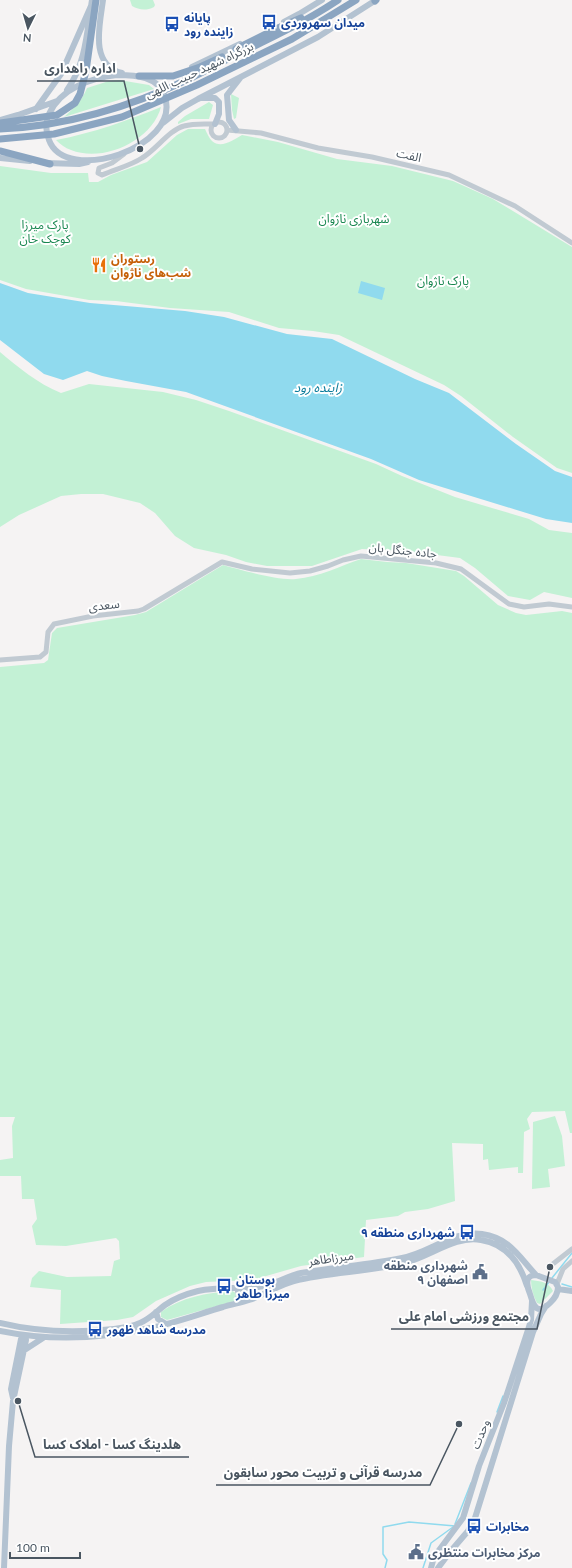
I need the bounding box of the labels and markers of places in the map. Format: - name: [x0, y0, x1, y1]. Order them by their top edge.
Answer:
- place label: پایانه زاینده رود: [184, 10, 233, 39]
- bus stop icon: میدان سهروردی: [260, 13, 278, 31]
- bus stop icon: پایانه زاینده رود: [163, 15, 181, 33]
- place label: میدان سهروردی: [281, 15, 365, 30]
- callout: اداره راهداری: [37, 56, 124, 81]
- place label: رستوران شب‌های ناژوان: [111, 251, 191, 280]
- restaurant icon: رستوران شب‌های ناژوان: [90, 256, 108, 274]
- bus stop icon: شهرداری منطقه ۹: [458, 1223, 476, 1241]
- place label: شهرداری منطقه ۹: [361, 1225, 455, 1240]
- place label: شهرداری منطقه ۹ اصفهان: [384, 1258, 468, 1287]
- public building icon: شهرداری منطقه ۹ اصفهان: [471, 1263, 489, 1281]
- place label: بوستان میرزا طاهر: [235, 1272, 290, 1301]
- bus stop icon: بوستان میرزا طاهر: [215, 1277, 233, 1295]
- callout: مجتمع ورزشی امام علی: [391, 1304, 537, 1329]
- bus stop icon: مدرسه شاهد ظهور: [86, 1320, 104, 1338]
- place label: مدرسه شاهد ظهور: [106, 1322, 206, 1337]
- callout: هلدینگ کسا - املاک کسا: [35, 1432, 189, 1457]
- callout: مدرسه قرآنی و تربیت محور سابقون: [216, 1460, 430, 1485]
- bus stop icon: مخابرات: [465, 1517, 483, 1535]
- place label: مخابرات: [486, 1519, 529, 1534]
- public building icon: مرکز مخابرات منتظری: [407, 1543, 425, 1561]
- place label: مرکز مخابرات منتظری: [428, 1545, 541, 1560]

